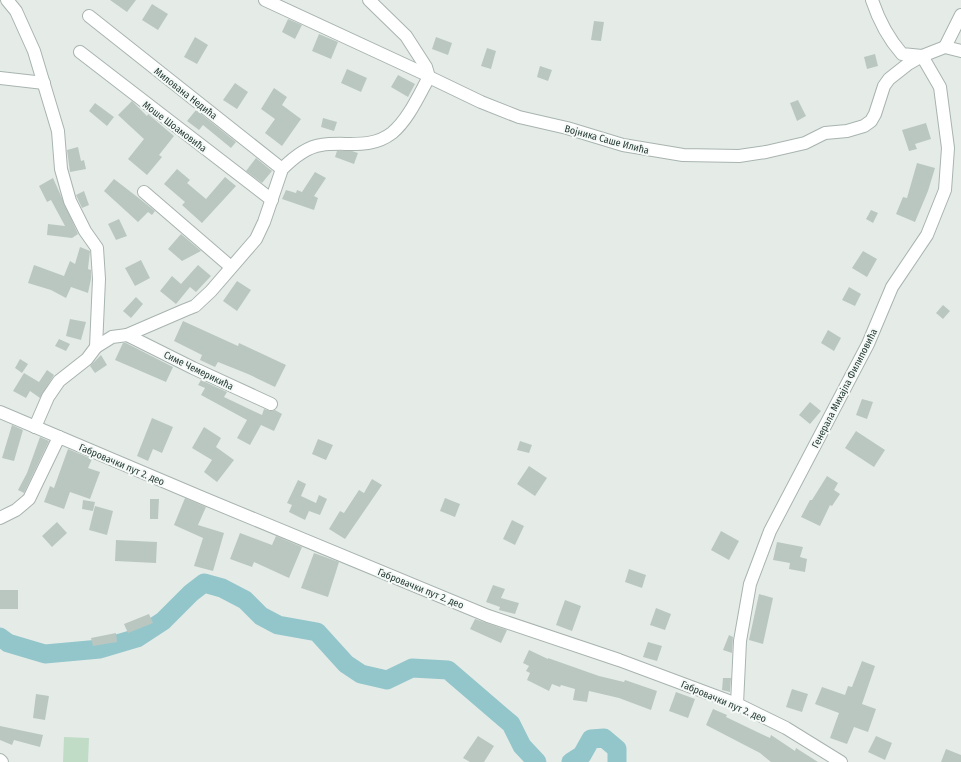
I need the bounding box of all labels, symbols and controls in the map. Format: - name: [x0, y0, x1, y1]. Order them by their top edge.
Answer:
- street label: Милована Недића: [151, 65, 219, 122]
- street label: Моше Шоамовића: [140, 99, 209, 155]
- street label: Војника Саше Илића: [563, 122, 651, 157]
- street label: Генерала Михајла Филиповића: [809, 326, 880, 450]
- street label: Симе Чемерикића: [162, 349, 235, 393]
- street label: Габровачки пут 2. део: [77, 441, 166, 488]
- street label: Габровачки пут 2. део: [376, 566, 465, 612]
- street label: Габровачки пут 2. део: [679, 678, 768, 725]

